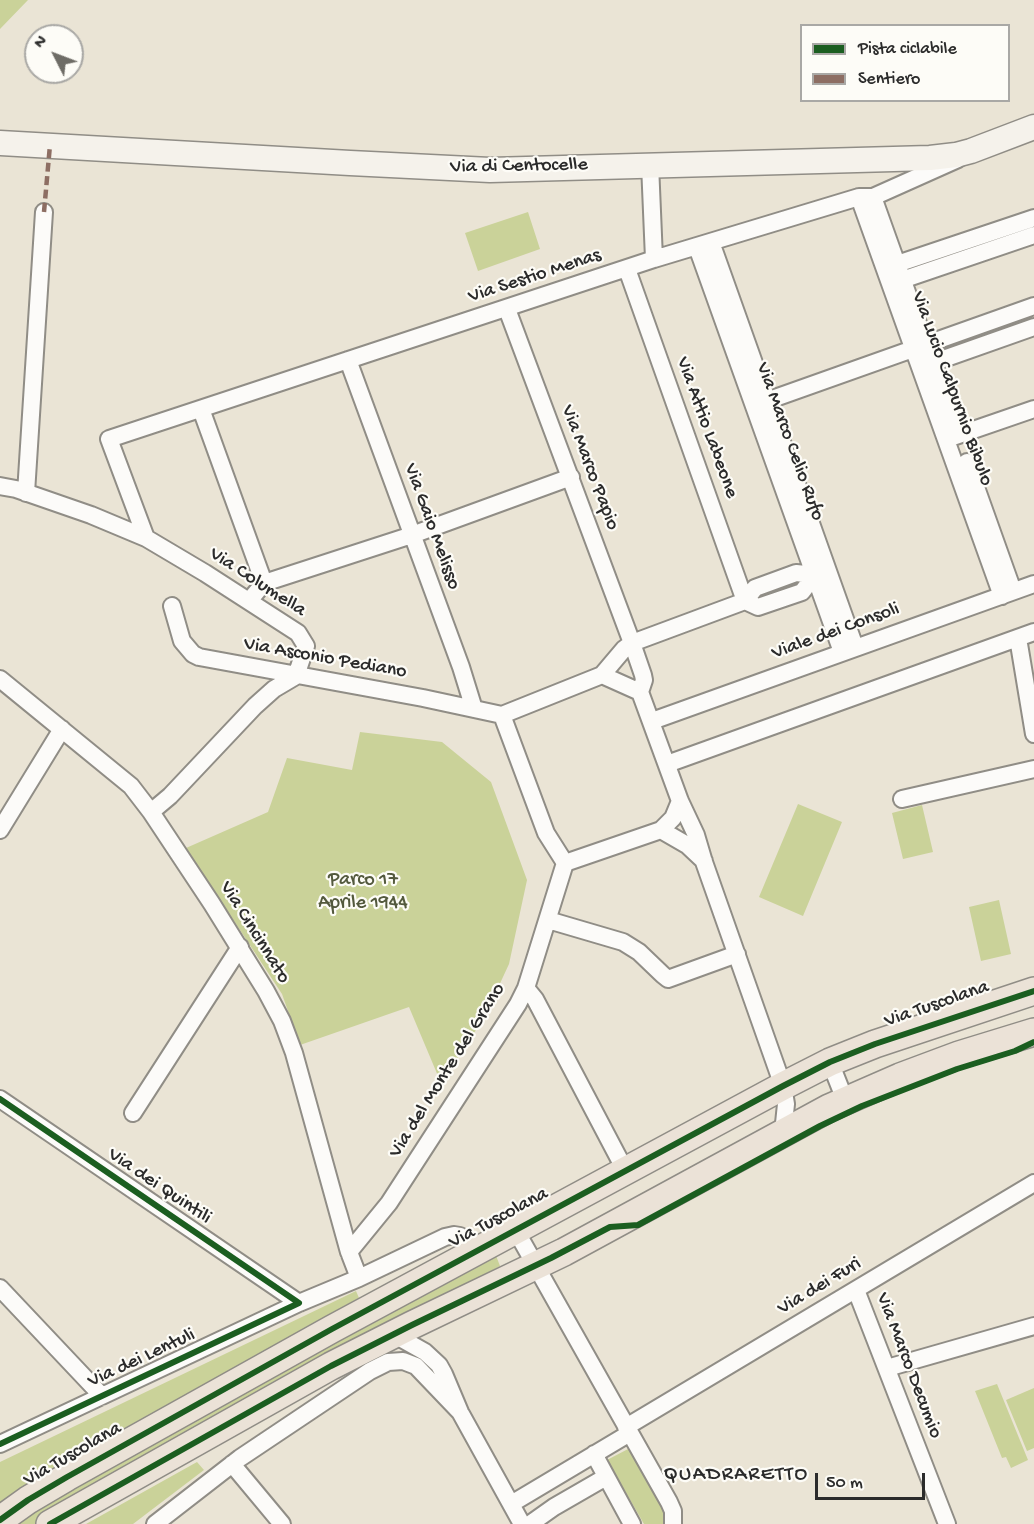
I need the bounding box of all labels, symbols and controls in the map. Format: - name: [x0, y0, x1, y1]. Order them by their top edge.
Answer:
- north arrow: [24, 24, 84, 84]
- legend: [800, 24, 1010, 102]
- text: N: [31, 33, 52, 53]
- text: Pista ciclabile: [858, 39, 957, 60]
- text: Sentiero: [858, 69, 920, 90]
- street label: Via di Centocelle: [450, 154, 588, 180]
- street label: Via Sestio Menas: [466, 244, 604, 310]
- street label: Via Lucio Calpurnio Bibulo: [905, 289, 997, 489]
- street label: Via Attio Labeone: [669, 354, 743, 502]
- street label: Via Marco Celio Rufo: [749, 360, 829, 524]
- street label: Via Marco Papio: [554, 402, 624, 534]
- street label: Via Gaio Melisso: [397, 461, 465, 593]
- street label: Via Columella: [204, 543, 310, 623]
- street label: Viale dei Consoli: [769, 598, 903, 666]
- street label: Via Asconio Pediano: [242, 633, 408, 685]
- park label: Parco 17 Aprile 1944: [318, 869, 408, 916]
- street label: Via Cincinnato: [213, 878, 295, 988]
- street label: Via Tuscolana: [882, 976, 992, 1034]
- street label: Via del Monte del Grano: [384, 979, 512, 1163]
- street label: Via dei Quintili: [102, 1143, 216, 1231]
- street label: Via Tuscolana: [445, 1183, 553, 1255]
- street label: Via dei Furi: [774, 1253, 866, 1321]
- street label: Via Marco Decumio: [869, 1290, 947, 1442]
- street label: Via dei Lentuli: [84, 1324, 200, 1394]
- street label: Via Tuscolana: [20, 1417, 126, 1493]
- scale bar: [818, 1461, 928, 1499]
- district label: QUADRARETTO: [663, 1463, 809, 1489]
- text: 50 m: [826, 1473, 863, 1494]

